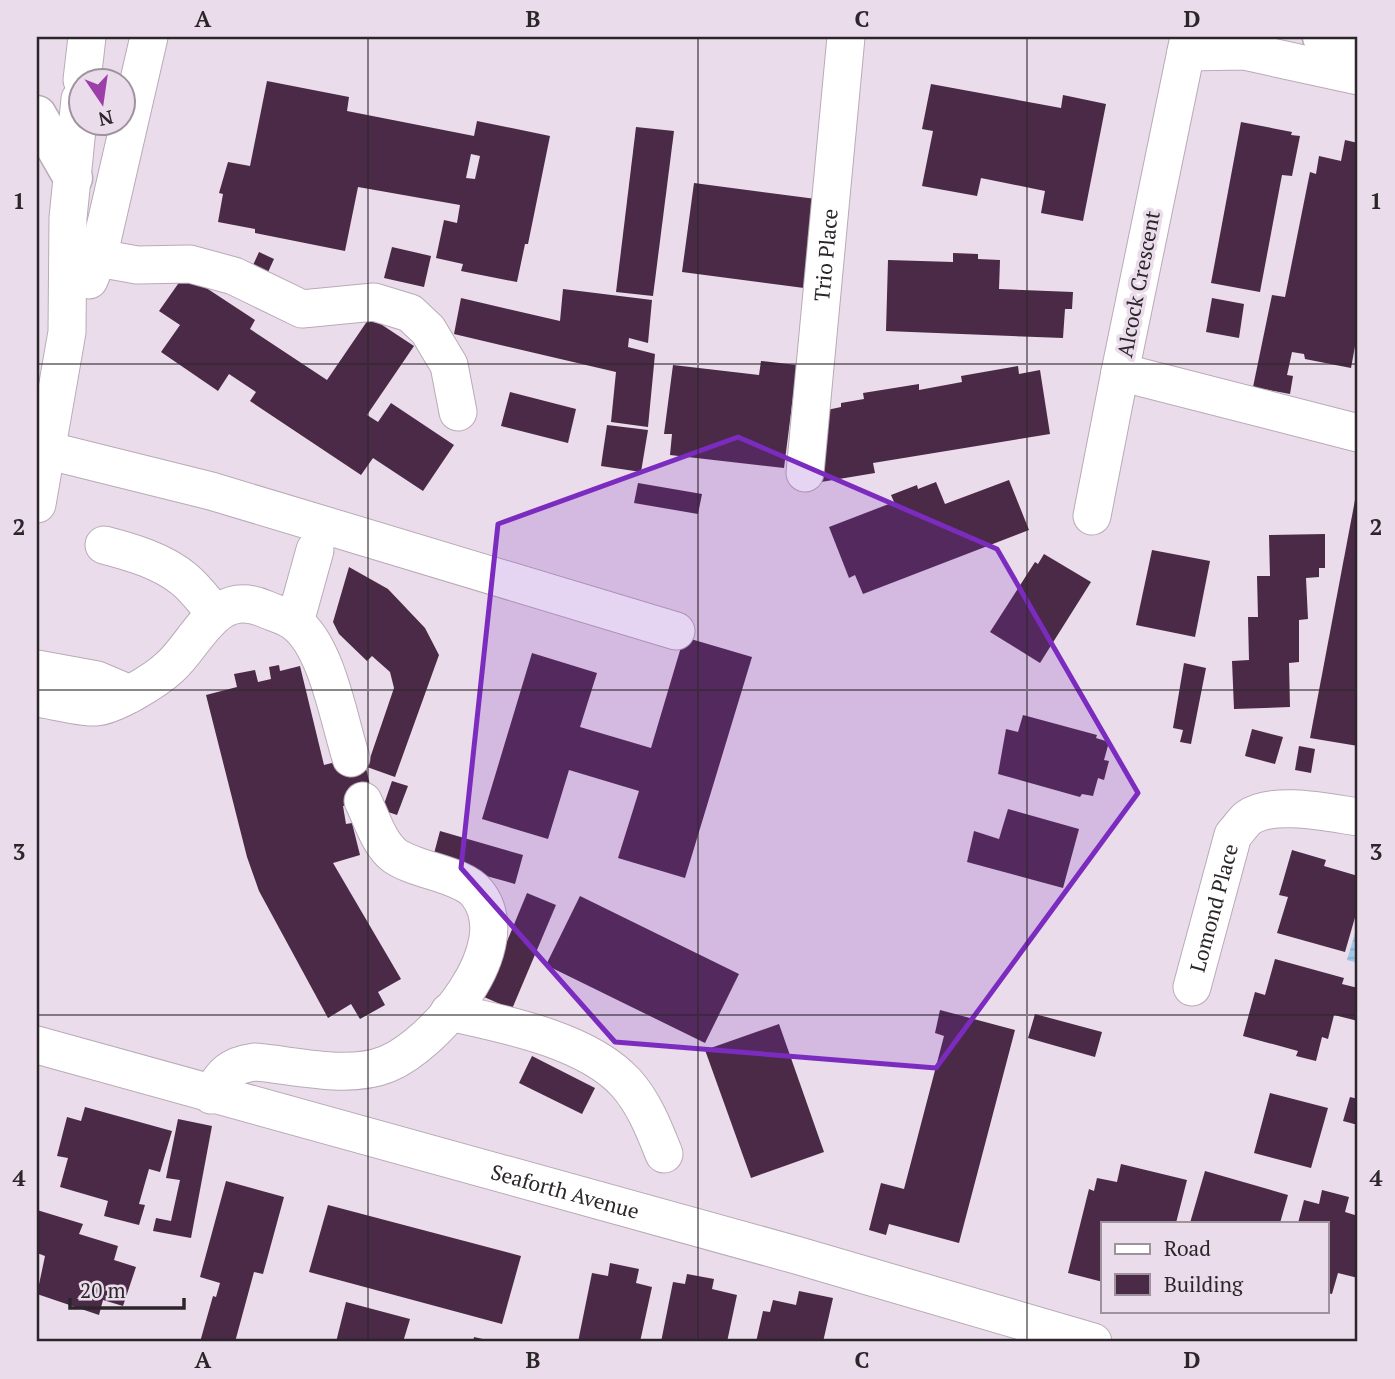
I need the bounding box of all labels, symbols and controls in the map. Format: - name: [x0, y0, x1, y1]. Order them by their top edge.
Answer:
- text: A: [195, 3, 212, 34]
- text: B: [526, 3, 541, 34]
- text: C: [855, 3, 870, 34]
- text: D: [1184, 3, 1201, 34]
- north arrow: [66, 66, 136, 136]
- text: N: [96, 105, 116, 133]
- text: 1: [13, 185, 26, 216]
- text: 1: [1370, 185, 1383, 216]
- street label: Trio Place: [807, 207, 844, 303]
- street label: Alcock Crescent: [1110, 208, 1166, 360]
- text: 2: [13, 511, 26, 542]
- text: 2: [1370, 511, 1383, 542]
- text: 3: [13, 836, 26, 867]
- text: 3: [1370, 836, 1383, 867]
- street label: Lomond Place: [1183, 841, 1244, 975]
- street label: Seaforth Avenue: [488, 1157, 642, 1225]
- text: 4: [13, 1162, 26, 1193]
- text: 4: [1370, 1162, 1383, 1193]
- legend: [1101, 1222, 1328, 1312]
- text: Road: [1164, 1234, 1211, 1262]
- scale bar: [70, 1267, 184, 1311]
- text: Building: [1164, 1270, 1244, 1298]
- text: 20 m: [80, 1276, 126, 1304]
- text: A: [195, 1344, 212, 1375]
- text: B: [526, 1344, 541, 1375]
- text: C: [855, 1344, 870, 1375]
- text: D: [1184, 1344, 1201, 1375]

